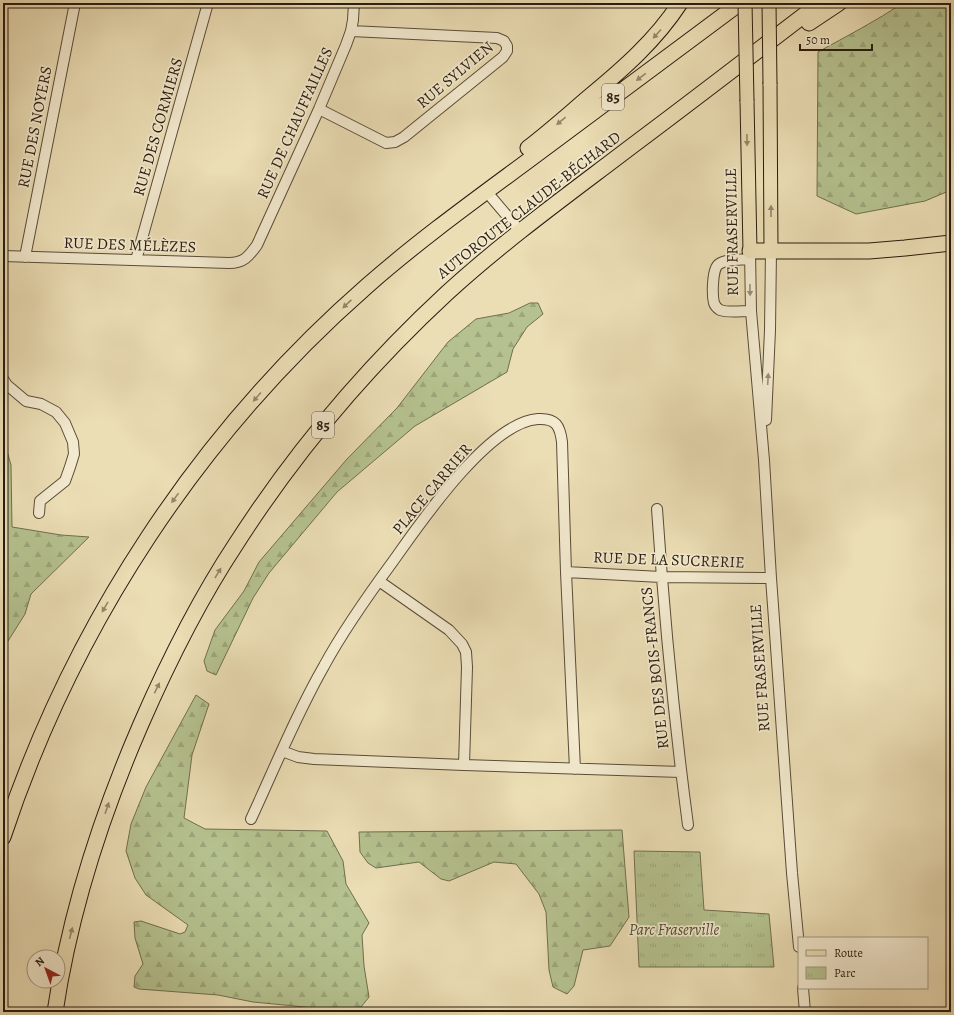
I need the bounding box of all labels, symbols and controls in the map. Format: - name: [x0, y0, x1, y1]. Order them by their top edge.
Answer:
- scale bar: [800, 26, 872, 52]
- one-way arrow: [652, 29, 661, 39]
- text: 50 m: [806, 32, 830, 48]
- street label: RUE SYLVIEN: [412, 36, 498, 114]
- street label: RUE DE CHAUFFAILLES: [252, 44, 338, 202]
- street label: RUE DES CORMIERS: [128, 55, 188, 199]
- street label: RUE DES NOYERS: [12, 64, 58, 190]
- one-way arrow: [636, 72, 647, 81]
- road number: 85: [602, 84, 624, 110]
- one-way arrow: [555, 117, 566, 126]
- street label: AUTOROUTE CLAUDE-BÉCHARD: [432, 126, 626, 284]
- one-way arrow: [744, 134, 751, 146]
- street label: RUE FRASERVILLE: [720, 168, 744, 296]
- one-way arrow: [768, 204, 774, 217]
- street label: RUE DES MÉLÈZES: [63, 232, 197, 258]
- one-way arrow: [747, 284, 754, 296]
- one-way arrow: [343, 299, 352, 308]
- one-way arrow: [764, 373, 771, 385]
- one-way arrow: [252, 391, 261, 402]
- road number: 85: [312, 412, 334, 438]
- street label: PLACE CARRIER: [387, 438, 477, 539]
- one-way arrow: [171, 493, 179, 503]
- street label: RUE DE LA SUCRERIE: [593, 546, 745, 574]
- one-way arrow: [214, 568, 222, 578]
- street label: RUE DES BOIS-FRANCS: [636, 586, 674, 750]
- one-way arrow: [102, 601, 108, 613]
- street label: RUE FRASERVILLE: [745, 603, 775, 733]
- one-way arrow: [154, 682, 160, 694]
- one-way arrow: [105, 802, 111, 814]
- park label: Parc Fraserville: [629, 919, 720, 941]
- one-way arrow: [68, 926, 74, 939]
- legend: [798, 937, 928, 989]
- text: Route: [834, 945, 863, 961]
- north arrow: [26, 949, 66, 989]
- text: N: [32, 954, 48, 970]
- text: Parc: [834, 965, 856, 981]

